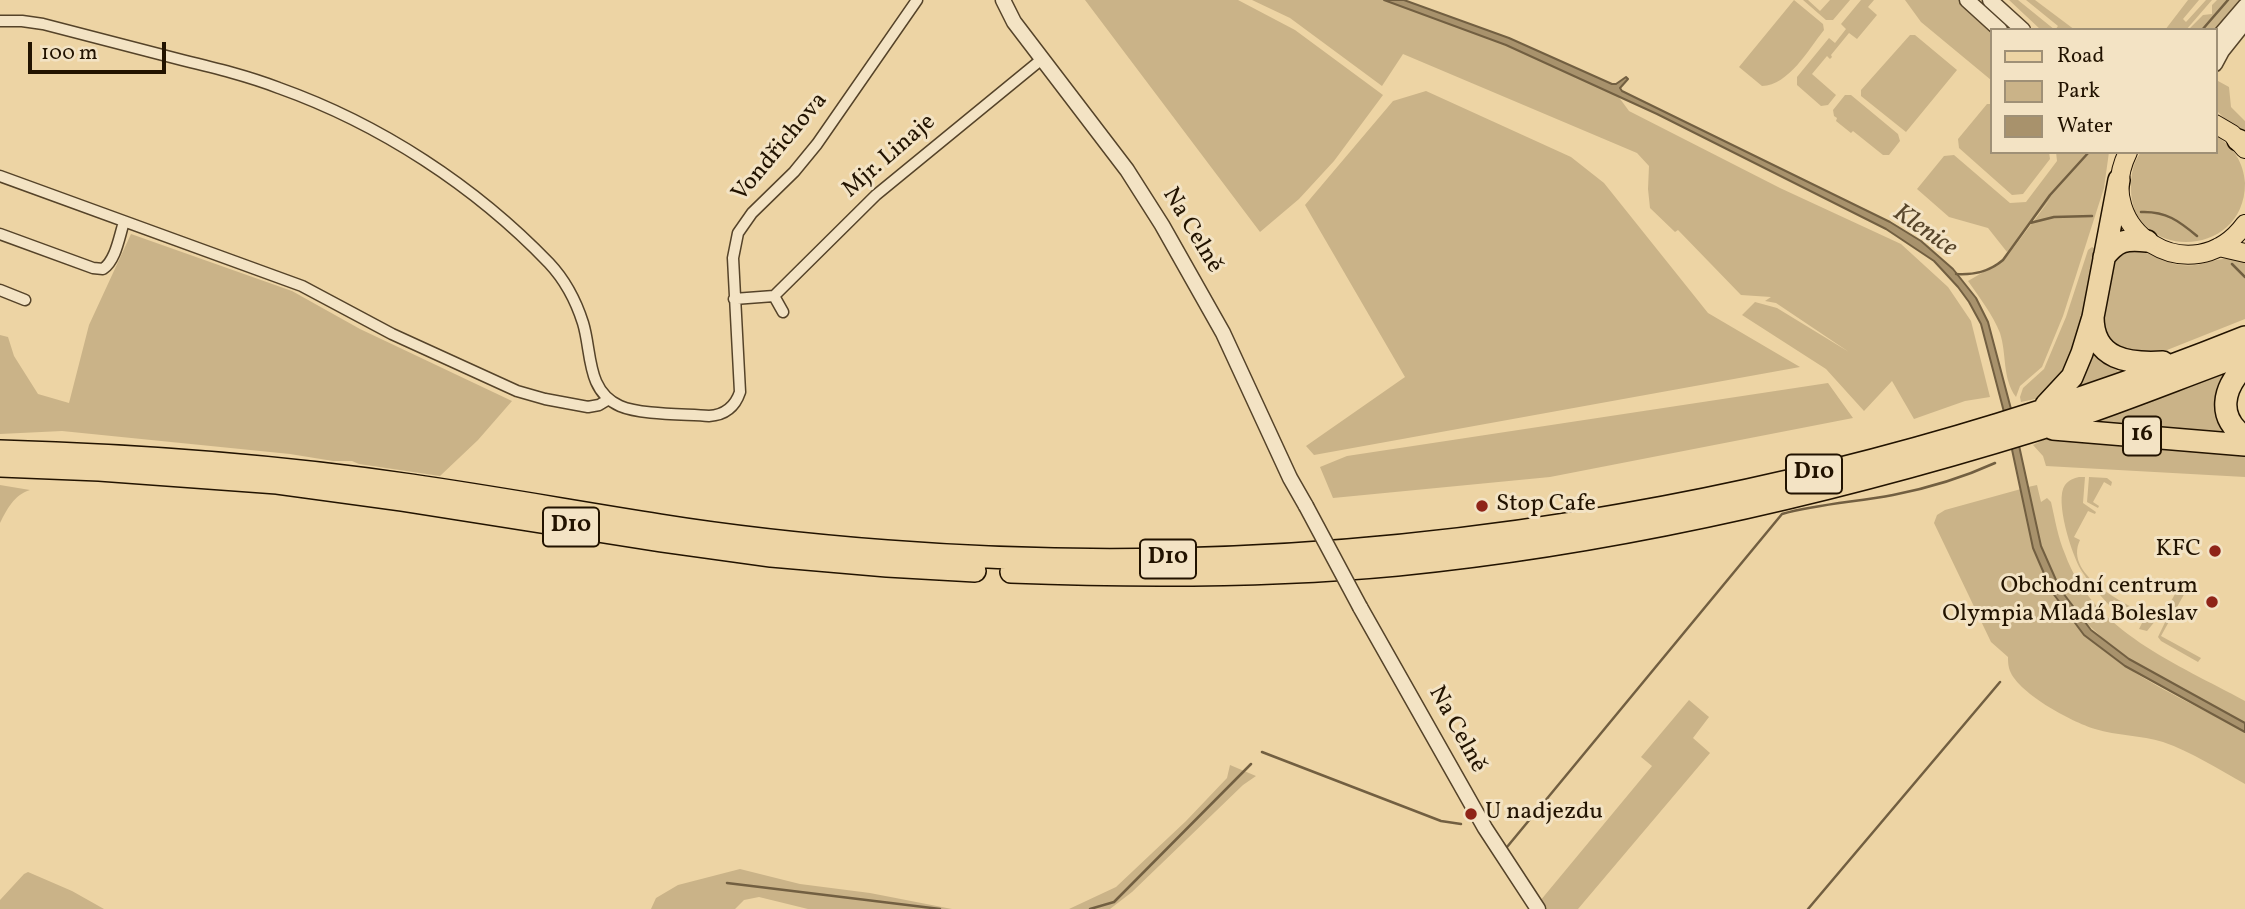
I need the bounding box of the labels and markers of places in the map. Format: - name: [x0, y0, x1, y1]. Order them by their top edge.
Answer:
- place label: Stop Cafe: [1496, 492, 1596, 520]
- marker: Stop Cafe: [1474, 498, 1490, 514]
- place label: KFC: [2156, 537, 2201, 565]
- marker: KFC: [2207, 543, 2223, 559]
- place label: Obchodní centrum Olympia Mladá Boleslav: [1942, 574, 2198, 630]
- marker: Obchodní centrum Olympia Mladá Boleslav: [2204, 594, 2220, 610]
- place label: U nadjezdu: [1485, 800, 1603, 828]
- marker: U nadjezdu: [1463, 806, 1479, 822]

